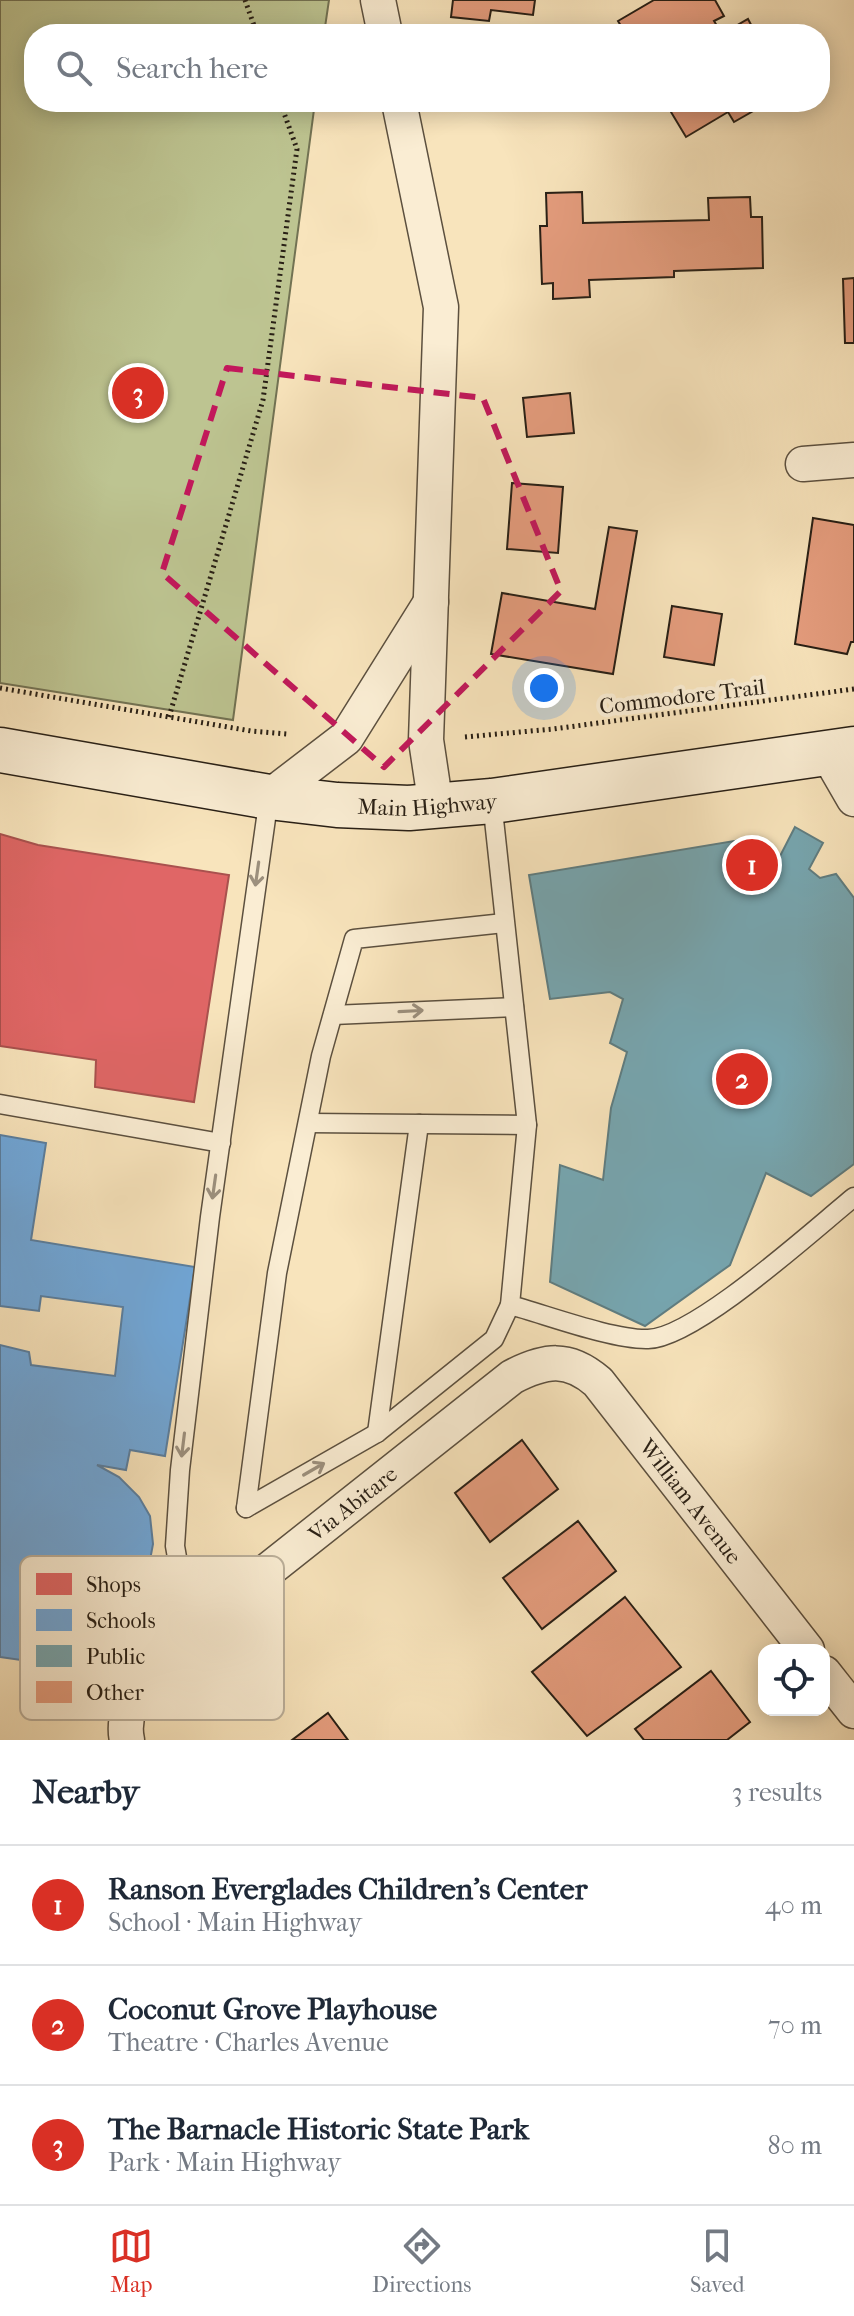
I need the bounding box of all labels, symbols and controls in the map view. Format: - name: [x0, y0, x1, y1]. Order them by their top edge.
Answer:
- search box: [24, 24, 830, 112]
- icon: search: [52, 46, 96, 90]
- text: Search here: [116, 51, 268, 86]
- pin: 3: [112, 363, 164, 423]
- your location: [524, 668, 564, 708]
- street label: Commodore Trail: [598, 674, 766, 720]
- street label: Main Highway: [357, 789, 499, 822]
- pin: 1: [726, 835, 778, 895]
- one-way arrow: [249, 861, 264, 886]
- one-way arrow: [397, 1003, 424, 1018]
- pin: 2: [716, 1049, 768, 1109]
- one-way arrow: [206, 1174, 221, 1199]
- one-way arrow: [175, 1431, 190, 1458]
- street label: William Avenue: [633, 1433, 747, 1569]
- one-way arrow: [302, 1461, 325, 1477]
- street label: Via Abitare: [303, 1461, 403, 1548]
- legend: [20, 1556, 284, 1720]
- text: Shops: [86, 1572, 141, 1598]
- text: Schools: [86, 1608, 156, 1634]
- text: Public: [86, 1644, 145, 1670]
- map controls: [758, 1644, 830, 1716]
- button: locate: [758, 1644, 830, 1716]
- text: Other: [86, 1680, 144, 1706]
- text: Nearby: [32, 1772, 139, 1812]
- text: 3 results: [732, 1777, 822, 1808]
- text: Ranson Everglades Children's Center: [108, 1872, 587, 1907]
- text: 1: [53, 1890, 63, 1921]
- text: 40 m: [765, 1890, 822, 1921]
- text: School · Main Highway: [108, 1907, 362, 1938]
- text: Coconut Grove Playhouse: [108, 1992, 437, 2027]
- text: 2: [51, 2010, 65, 2041]
- text: 70 m: [768, 2010, 822, 2041]
- text: Theatre · Charles Avenue: [108, 2027, 389, 2058]
- text: The Barnacle Historic State Park: [108, 2112, 529, 2147]
- text: 3: [53, 2130, 63, 2161]
- text: 80 m: [767, 2130, 822, 2161]
- text: Park · Main Highway: [108, 2147, 341, 2178]
- tab: Map: [109, 2224, 153, 2298]
- tab: Directions: [372, 2224, 471, 2298]
- tab: Saved: [690, 2224, 745, 2298]

